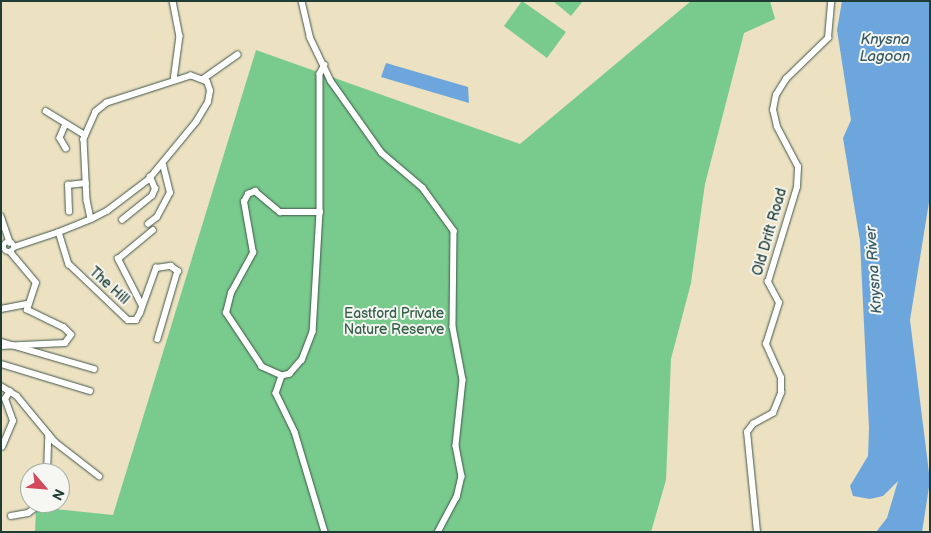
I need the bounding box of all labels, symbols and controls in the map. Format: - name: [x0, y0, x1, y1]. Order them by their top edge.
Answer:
- water label: Knysna Lagoon: [860, 30, 910, 65]
- street label: Old Drift Road: [749, 186, 791, 278]
- water label: Knysna River: [862, 226, 886, 314]
- street label: The Hill: [86, 264, 132, 308]
- park label: Eastford Private Nature Reserve: [344, 306, 444, 338]
- north arrow: [20, 463, 70, 513]
- text: N: [48, 486, 68, 503]

